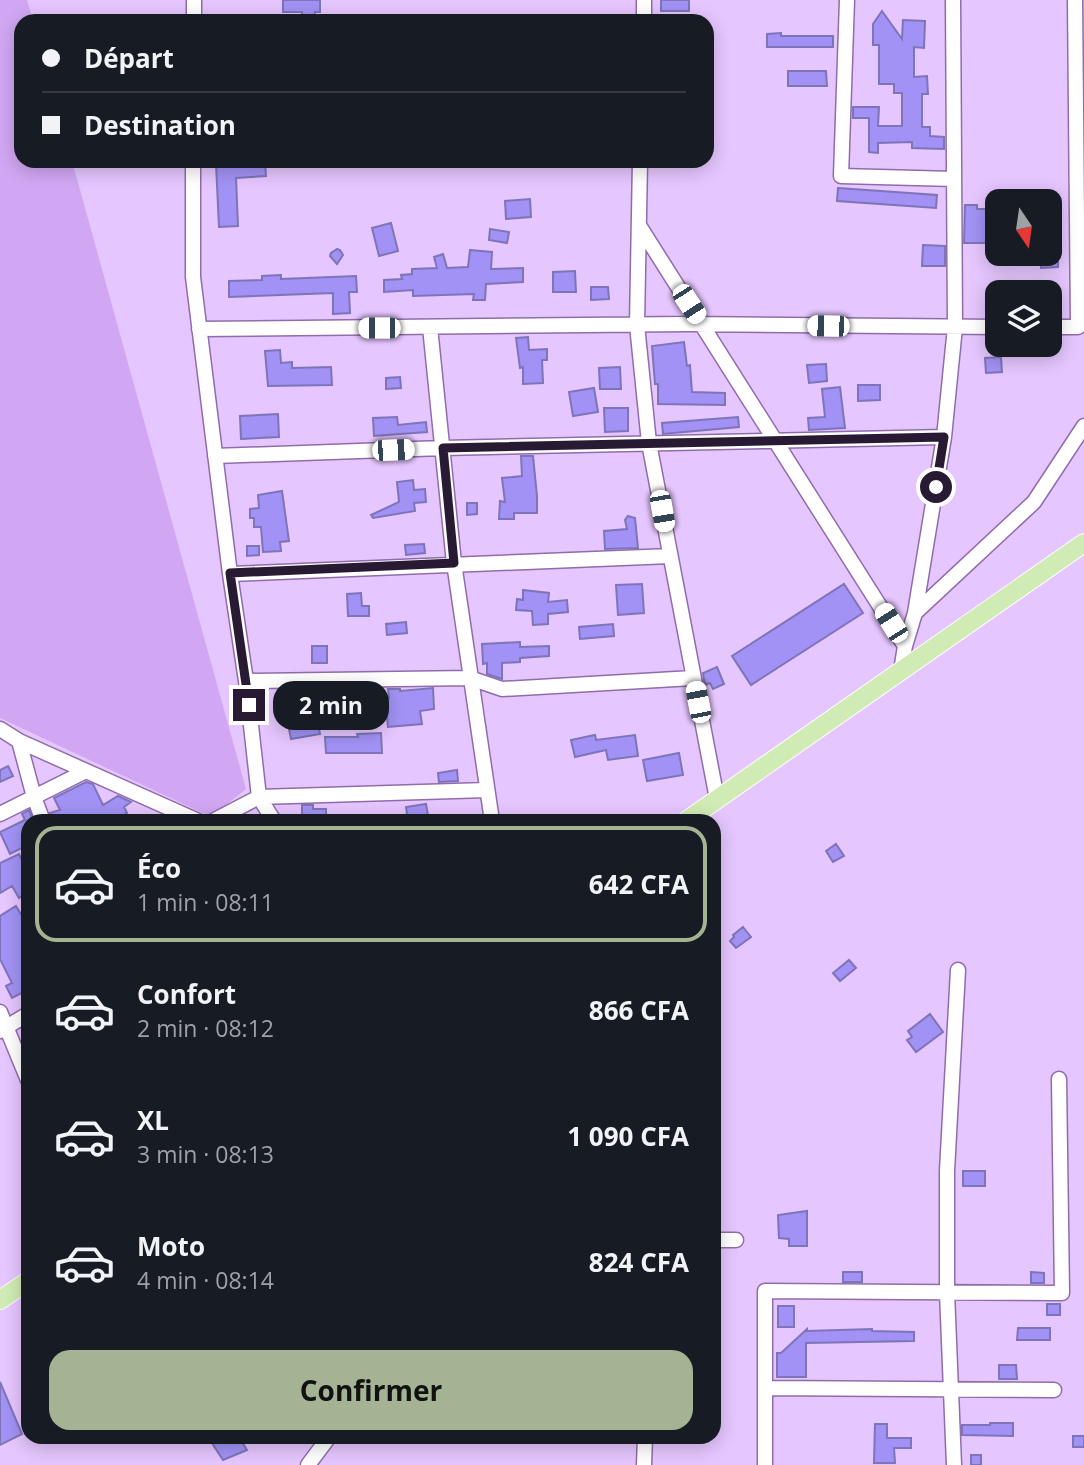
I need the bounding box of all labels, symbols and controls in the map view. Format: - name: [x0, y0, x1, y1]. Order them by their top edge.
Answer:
- text: Départ: [84, 40, 174, 76]
- text: Destination: [84, 107, 236, 143]
- north arrow: [985, 189, 1062, 266]
- map controls: [985, 189, 1062, 357]
- button: layers: [985, 280, 1062, 357]
- car: [669, 281, 710, 327]
- car: [807, 315, 850, 337]
- car: [359, 318, 401, 339]
- car: [372, 439, 415, 461]
- route start: [920, 471, 952, 503]
- car: [649, 488, 676, 534]
- car: [871, 600, 912, 646]
- car: [684, 679, 713, 725]
- callout: 2 min: [274, 680, 389, 730]
- route end: [233, 689, 265, 721]
- text: 2 min: [299, 689, 363, 721]
- text: Éco: [137, 850, 181, 886]
- icon: car: [53, 853, 116, 916]
- text: 642 CFA: [589, 866, 689, 902]
- text: 1 min · 08:11: [137, 886, 274, 918]
- text: Confort: [137, 976, 236, 1012]
- icon: car: [53, 979, 116, 1042]
- text: 866 CFA: [589, 992, 689, 1028]
- text: 2 min · 08:12: [137, 1012, 274, 1044]
- text: XL: [137, 1102, 169, 1138]
- icon: car: [53, 1105, 116, 1168]
- text: 1 090 CFA: [567, 1118, 689, 1154]
- text: 3 min · 08:13: [137, 1138, 274, 1170]
- text: Moto: [137, 1228, 205, 1264]
- icon: car: [53, 1231, 116, 1294]
- text: 824 CFA: [589, 1244, 689, 1280]
- text: 4 min · 08:14: [137, 1264, 274, 1296]
- button: Confirmer: [49, 1350, 693, 1430]

